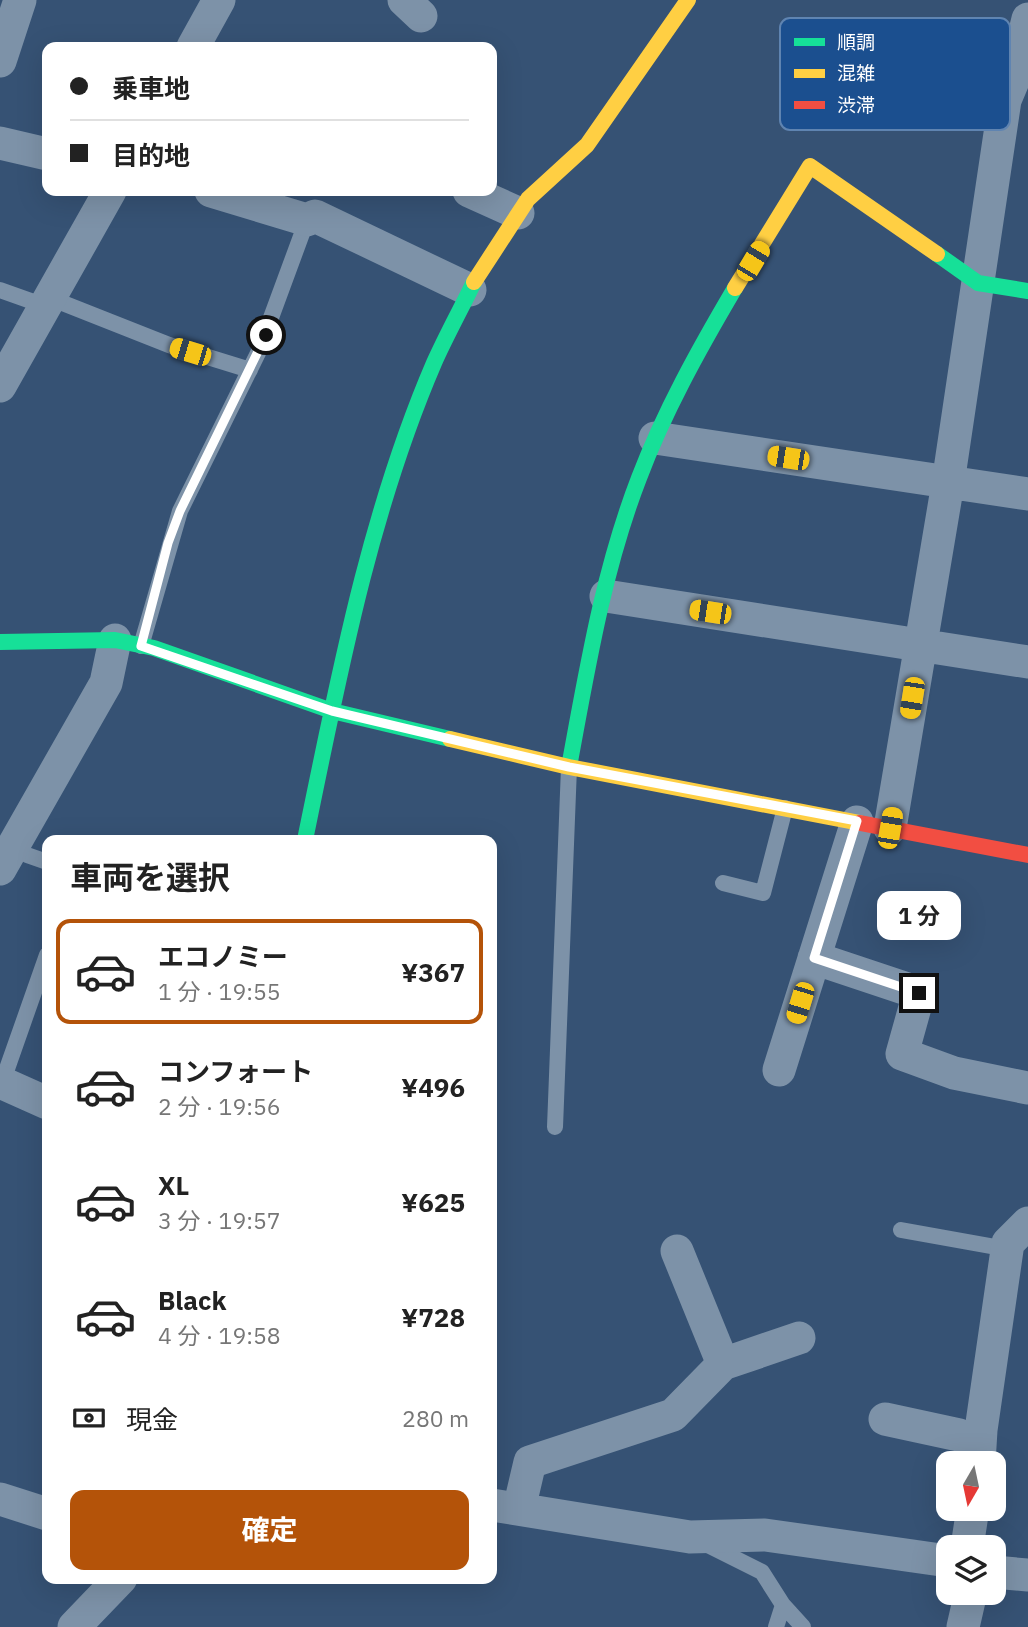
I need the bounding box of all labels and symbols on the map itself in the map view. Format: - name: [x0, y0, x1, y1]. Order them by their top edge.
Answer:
- legend: [780, 18, 1010, 130]
- text: 順調: [837, 30, 875, 54]
- text: 混雑: [837, 61, 875, 85]
- text: 渋滞: [837, 93, 875, 117]
- car: [734, 238, 773, 284]
- route start: [250, 319, 282, 351]
- car: [167, 336, 214, 368]
- car: [766, 444, 811, 472]
- car: [688, 598, 733, 626]
- car: [899, 676, 926, 720]
- car: [877, 805, 904, 851]
- callout: 1 分: [877, 892, 961, 940]
- route end: [903, 977, 935, 1009]
- car: [784, 980, 817, 1026]
- north arrow: [936, 1451, 1006, 1521]

